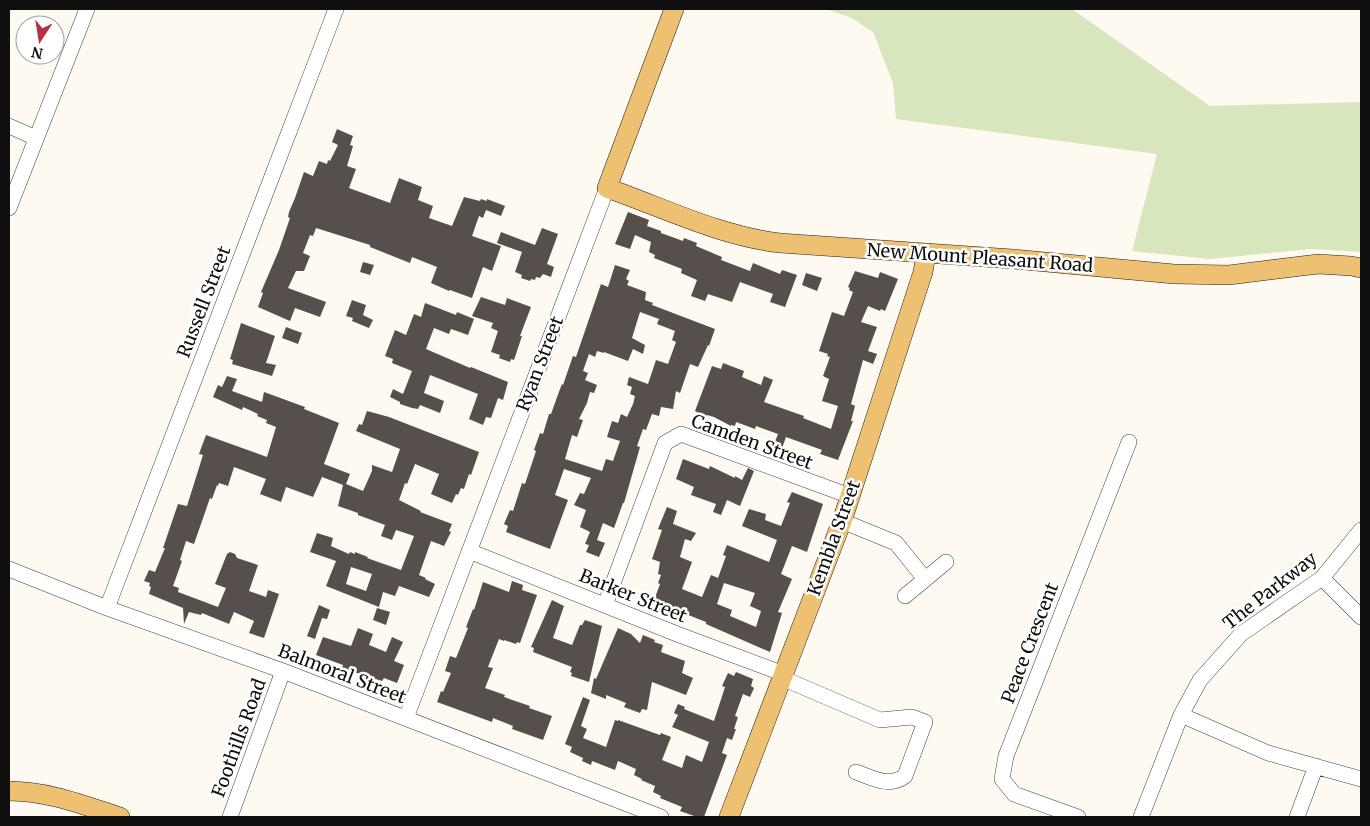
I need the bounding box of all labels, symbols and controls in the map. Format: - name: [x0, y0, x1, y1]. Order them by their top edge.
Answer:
- north arrow: [15, 15, 65, 65]
- text: N: [30, 43, 45, 63]
- street label: New Mount Pleasant Road: [866, 238, 1094, 277]
- street label: Russell Street: [172, 243, 235, 361]
- street label: Ryan Street: [511, 313, 568, 415]
- street label: Camden Street: [688, 409, 816, 474]
- street label: Kembla Street: [802, 477, 865, 599]
- street label: The Parkway: [1218, 546, 1322, 634]
- street label: Barker Street: [576, 564, 690, 628]
- street label: Peace Crescent: [996, 579, 1063, 707]
- street label: Balmoral Street: [275, 639, 409, 708]
- street label: Foothills Road: [206, 675, 271, 800]

